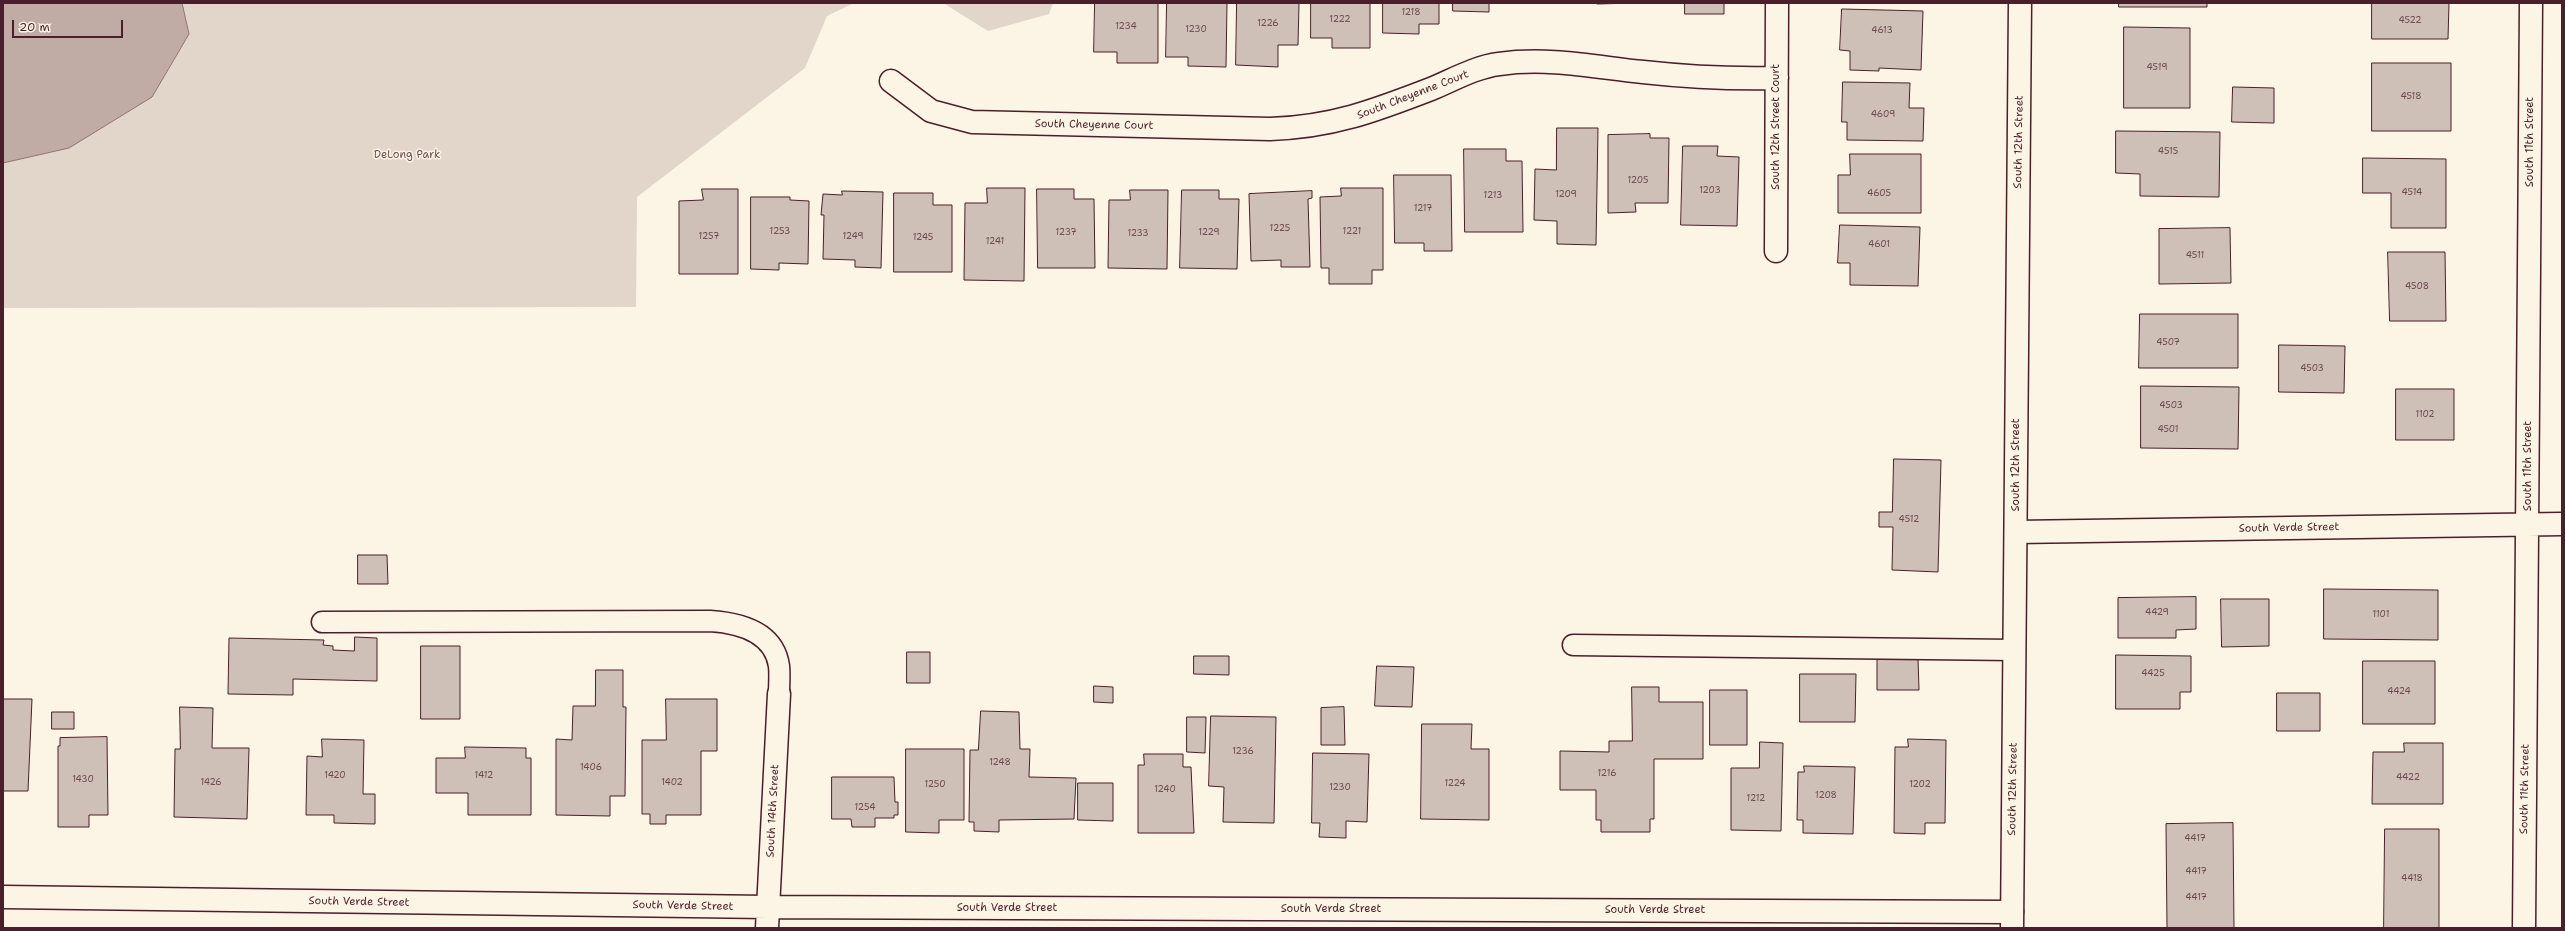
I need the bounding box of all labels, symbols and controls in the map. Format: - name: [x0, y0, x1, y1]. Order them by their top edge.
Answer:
- house number: 1218: [1401, 8, 1421, 18]
- scale bar: [14, 12, 125, 38]
- house number: 1222: [1329, 15, 1351, 25]
- house number: 4522: [2398, 16, 2422, 26]
- text: 20 m: [19, 19, 50, 35]
- house number: 1226: [1257, 19, 1279, 29]
- house number: 1234: [1115, 22, 1137, 32]
- house number: 1230: [1185, 25, 1207, 35]
- house number: 4613: [1871, 26, 1893, 36]
- house number: 4519: [2147, 63, 2167, 73]
- street label: South 12th Street Court: [1769, 64, 1783, 190]
- street label: South Cheyenne Court: [1355, 68, 1471, 122]
- house number: 4518: [2400, 92, 2422, 102]
- street label: South 12th Street: [2012, 95, 2026, 189]
- street label: South 11th Street: [2523, 97, 2537, 187]
- house number: 4609: [1871, 110, 1895, 120]
- street label: South Cheyenne Court: [1035, 117, 1153, 133]
- house number: 4515: [2158, 147, 2178, 157]
- park label: DeLong Park: [374, 148, 440, 162]
- house number: 1205: [1627, 176, 1649, 186]
- house number: 1203: [1699, 186, 1721, 196]
- house number: 4514: [2402, 188, 2422, 198]
- house number: 4605: [1867, 189, 1891, 199]
- house number: 1209: [1555, 190, 1577, 200]
- house number: 1213: [1484, 191, 1502, 201]
- house number: 1217: [1414, 204, 1432, 214]
- house number: 1225: [1270, 224, 1290, 234]
- house number: 1253: [770, 227, 790, 237]
- house number: 1221: [1343, 227, 1361, 237]
- house number: 1237: [1056, 228, 1076, 238]
- house number: 1229: [1198, 228, 1220, 238]
- house number: 1233: [1127, 229, 1149, 239]
- house number: 1257: [699, 232, 719, 242]
- house number: 1249: [842, 232, 864, 242]
- house number: 1245: [913, 233, 933, 243]
- house number: 1241: [986, 237, 1004, 247]
- house number: 4601: [1868, 240, 1890, 250]
- house number: 4511: [2186, 251, 2204, 261]
- house number: 4508: [2405, 282, 2429, 292]
- house number: 4507: [2156, 338, 2180, 348]
- house number: 4503: [2300, 364, 2324, 374]
- house number: 4503: [2159, 401, 2183, 411]
- house number: 1102: [2415, 410, 2435, 420]
- street label: South 12th Street: [2009, 418, 2023, 512]
- street label: South 11th Street: [2521, 421, 2535, 511]
- house number: 4501: [2157, 425, 2179, 435]
- house number: 4512: [1899, 515, 1919, 525]
- street label: South Verde Street: [2239, 521, 2339, 535]
- house number: 4429: [2145, 608, 2169, 618]
- house number: 1101: [2373, 610, 2389, 620]
- house number: 4425: [2141, 669, 2165, 679]
- house number: 4424: [2387, 687, 2411, 697]
- street label: South 12th Street: [2006, 742, 2020, 836]
- street label: South 11th Street: [2518, 744, 2532, 834]
- house number: 1236: [1232, 747, 1254, 757]
- house number: 1248: [989, 758, 1011, 768]
- house number: 1406: [580, 763, 602, 773]
- street label: South 14th Street: [764, 764, 782, 858]
- house number: 1216: [1598, 769, 1616, 779]
- house number: 1420: [324, 771, 346, 781]
- house number: 1412: [475, 771, 493, 781]
- house number: 4422: [2396, 773, 2420, 783]
- house number: 1430: [72, 775, 94, 785]
- house number: 1426: [200, 778, 222, 788]
- house number: 1402: [661, 778, 683, 788]
- house number: 1224: [1444, 779, 1466, 789]
- house number: 1250: [924, 780, 946, 790]
- house number: 1202: [1909, 780, 1931, 790]
- house number: 1230: [1329, 783, 1351, 793]
- house number: 1240: [1154, 785, 1176, 795]
- house number: 1208: [1815, 791, 1837, 801]
- house number: 1212: [1747, 794, 1765, 804]
- house number: 1254: [854, 803, 876, 813]
- house number: 4417: [2184, 834, 2206, 844]
- house number: 4417: [2185, 867, 2207, 877]
- house number: 4418: [2401, 874, 2423, 884]
- house number: 4417: [2185, 893, 2207, 903]
- street label: South Verde Street: [309, 895, 409, 909]
- street label: South Verde Street: [633, 899, 733, 913]
- street label: South Verde Street: [957, 901, 1057, 915]
- street label: South Verde Street: [1281, 902, 1381, 916]
- street label: South Verde Street: [1605, 903, 1705, 917]

